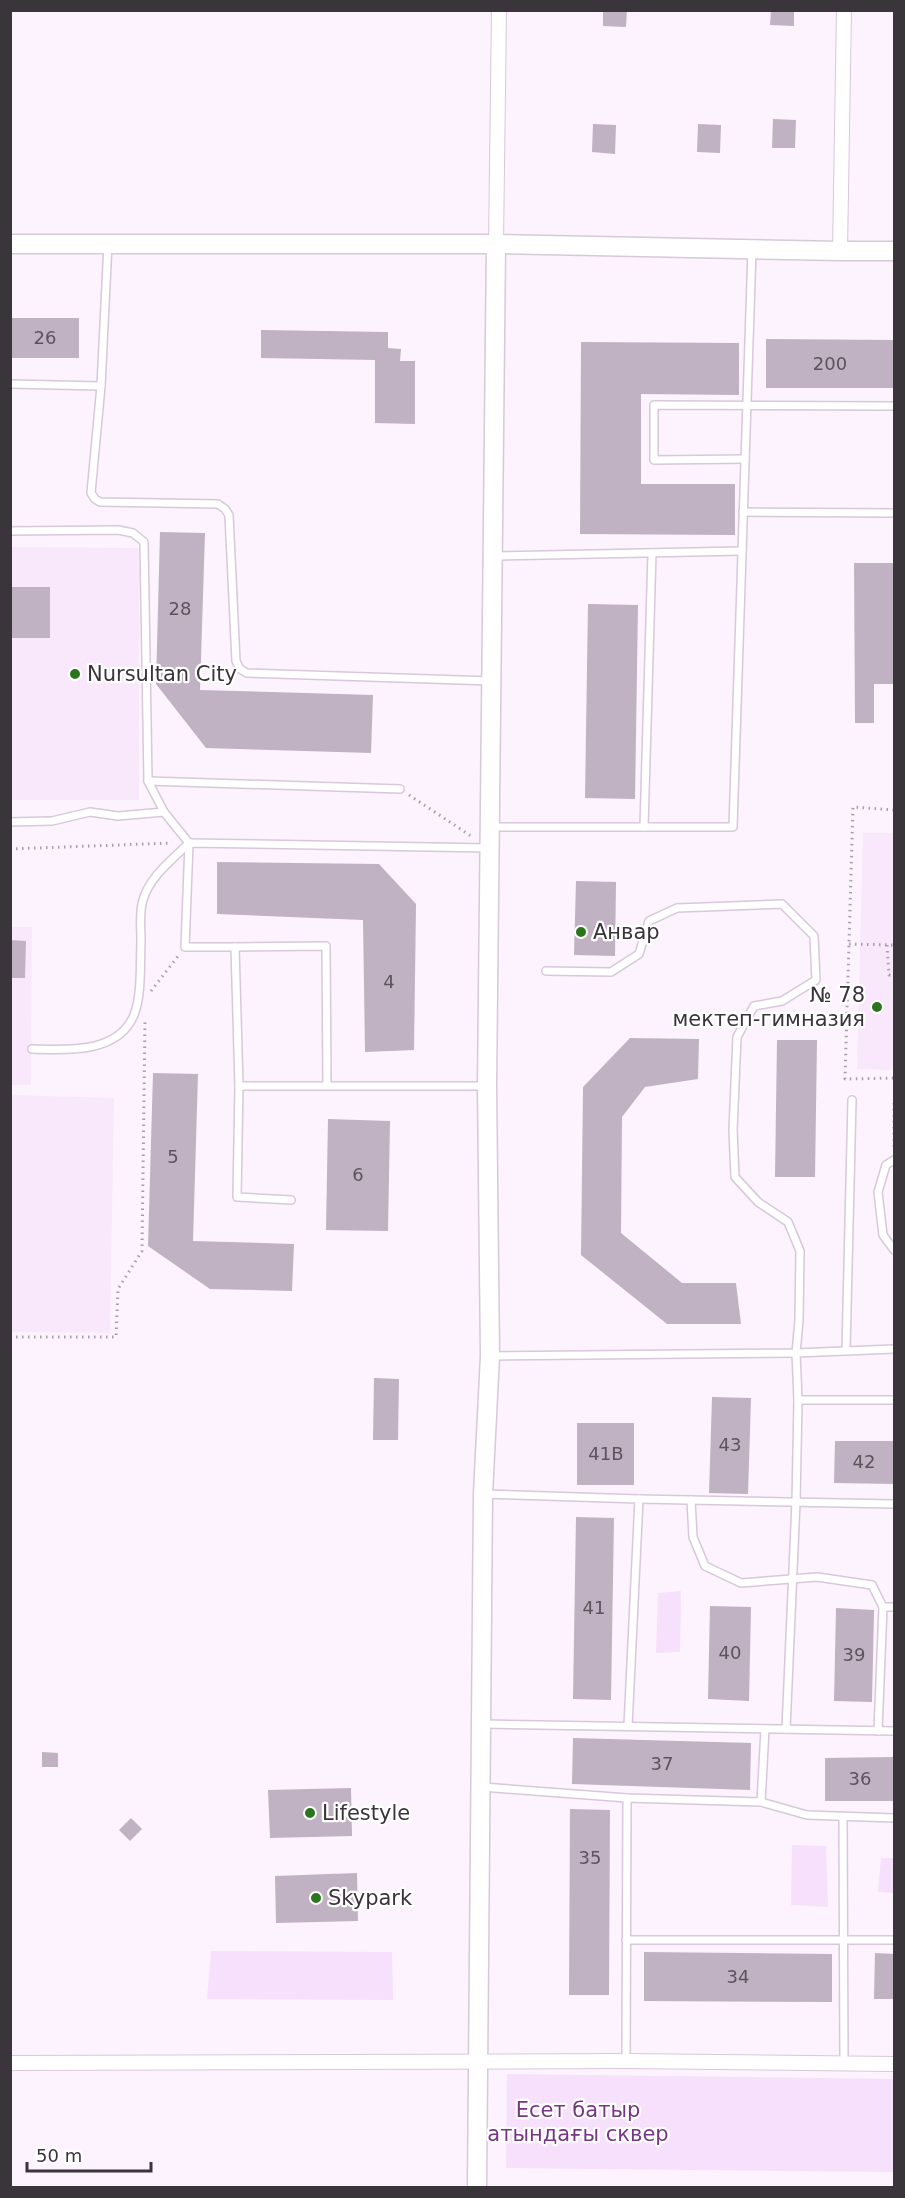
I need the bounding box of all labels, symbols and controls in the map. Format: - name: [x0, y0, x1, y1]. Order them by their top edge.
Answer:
- house number: 26: [34, 327, 56, 348]
- house number: 200: [813, 353, 847, 374]
- house number: 28: [169, 598, 191, 619]
- place label: Nursultan City: [87, 662, 237, 686]
- marker: Nursultan City: [68, 667, 82, 681]
- place label: Анвар: [593, 920, 660, 944]
- marker: Анвар: [574, 925, 588, 939]
- house number: 4: [383, 971, 395, 992]
- place label: № 78 мектеп-гимназия: [673, 983, 865, 1031]
- marker: № 78 мектеп-гимназия: [870, 1000, 884, 1014]
- house number: 5: [167, 1146, 179, 1167]
- house number: 6: [352, 1164, 364, 1185]
- house number: 43: [719, 1434, 741, 1455]
- house number: 41В: [588, 1443, 624, 1464]
- house number: 42: [853, 1451, 875, 1472]
- house number: 41: [583, 1597, 605, 1618]
- house number: 40: [719, 1642, 741, 1663]
- house number: 39: [843, 1644, 865, 1665]
- house number: 37: [651, 1753, 673, 1774]
- house number: 36: [849, 1768, 871, 1789]
- place label: Lifestyle: [322, 1801, 410, 1825]
- marker: Lifestyle: [303, 1806, 317, 1820]
- house number: 35: [579, 1847, 601, 1868]
- place label: Skypark: [328, 1886, 413, 1910]
- marker: Skypark: [309, 1891, 323, 1905]
- house number: 34: [727, 1966, 749, 1987]
- park label: Есет батыр атындағы сквер: [487, 2098, 669, 2146]
- scale bar: [27, 2135, 152, 2173]
- text: 50 m: [36, 2145, 82, 2166]

